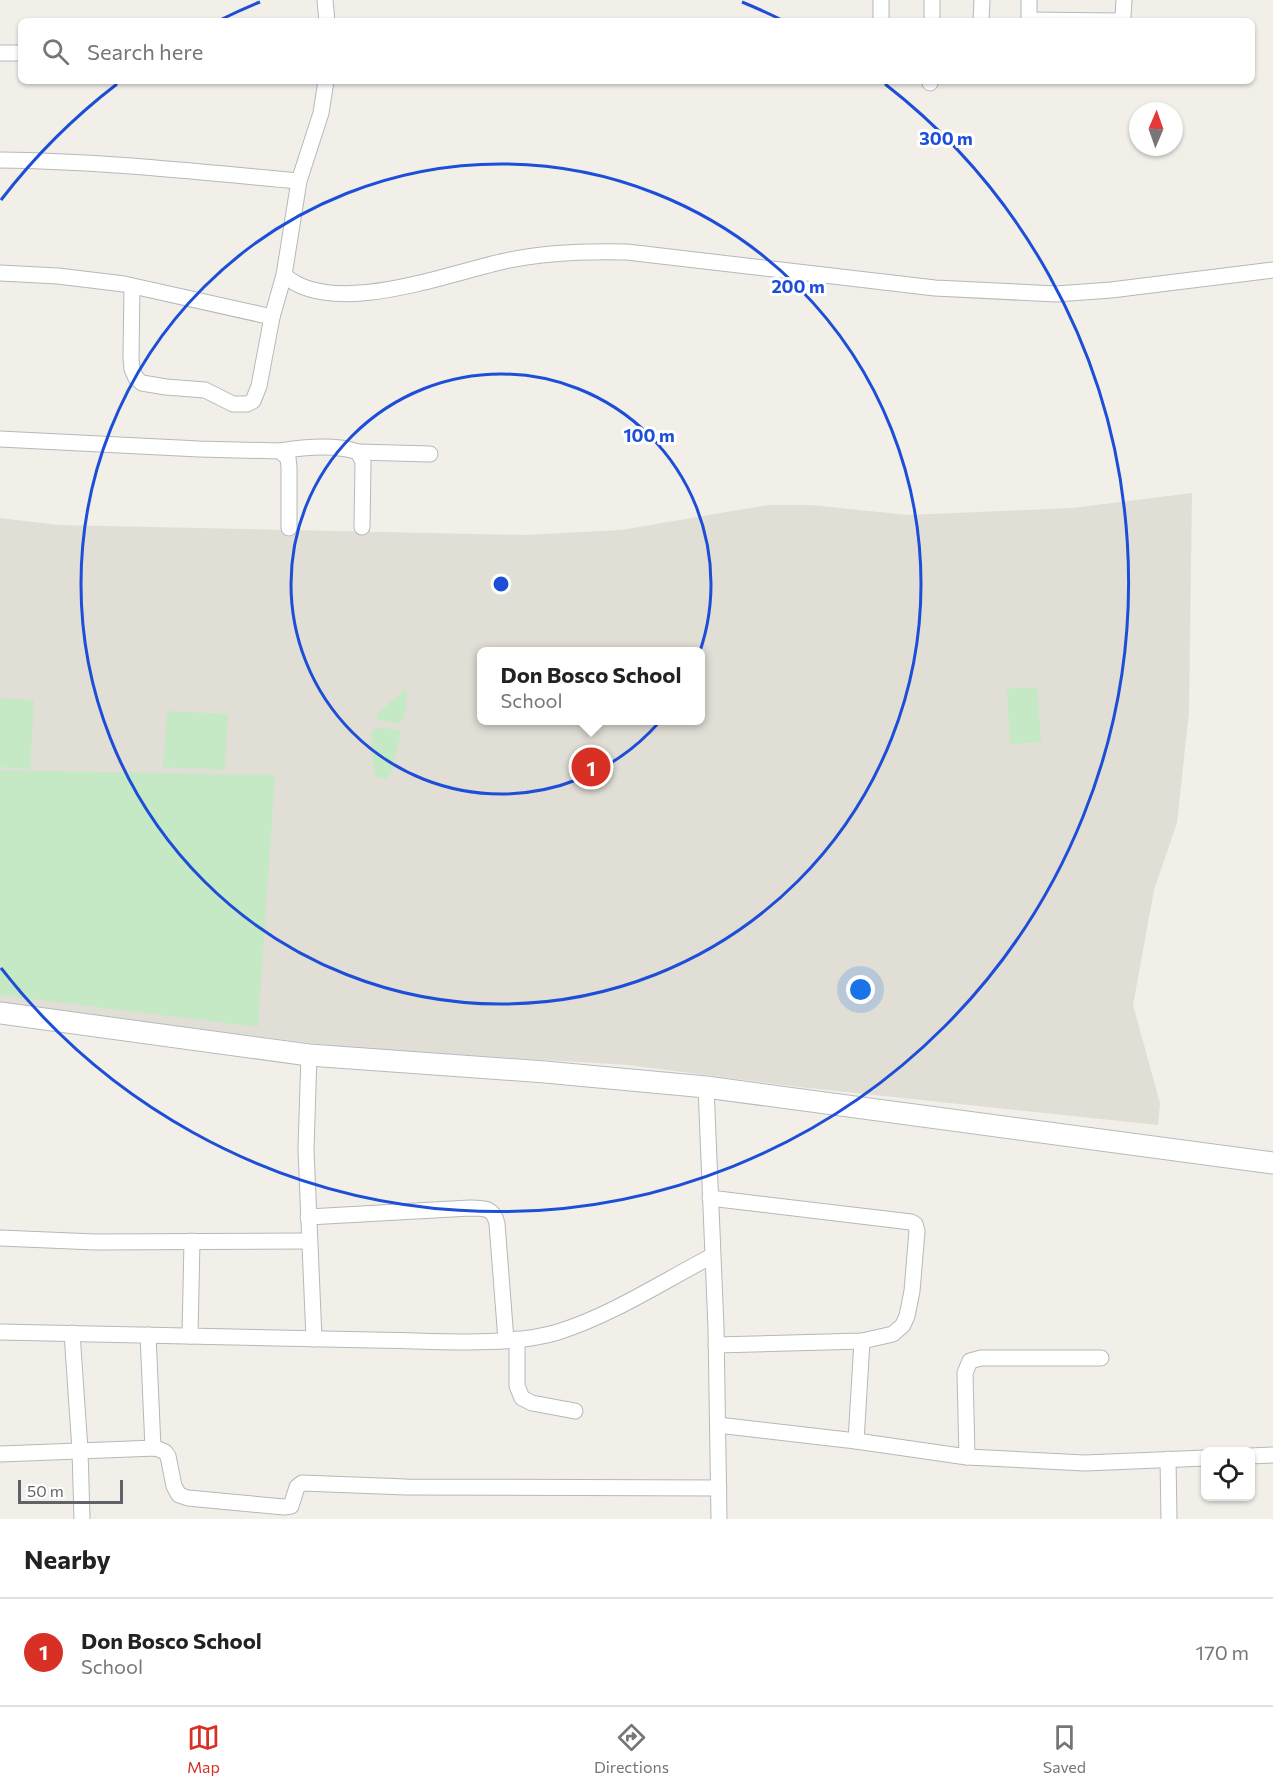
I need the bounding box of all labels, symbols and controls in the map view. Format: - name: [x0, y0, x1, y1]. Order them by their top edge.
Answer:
- search box: [18, 18, 1255, 84]
- icon: search: [39, 35, 72, 68]
- text: Search here: [87, 38, 203, 65]
- north arrow: [1129, 102, 1183, 156]
- text: 300 m: [919, 127, 973, 149]
- text: 200 m: [771, 275, 825, 297]
- text: 100 m: [623, 424, 675, 446]
- centre of rings: [491, 574, 511, 594]
- popup: [477, 647, 705, 725]
- text: Don Bosco School: [501, 661, 681, 688]
- text: School: [501, 688, 563, 712]
- pin: 1: [572, 744, 610, 789]
- your location: [846, 975, 875, 1004]
- map controls: [1201, 1447, 1255, 1501]
- button: locate: [1201, 1447, 1255, 1501]
- scale bar: [18, 1477, 123, 1504]
- text: 50 m: [27, 1481, 64, 1500]
- text: Nearby: [24, 1543, 111, 1574]
- text: Don Bosco School: [81, 1627, 262, 1654]
- text: 1: [39, 1640, 48, 1664]
- text: 170 m: [1196, 1640, 1249, 1664]
- text: School: [81, 1654, 143, 1678]
- tab: Map: [187, 1721, 220, 1776]
- tab: Directions: [594, 1721, 669, 1776]
- tab: Saved: [1043, 1721, 1086, 1776]

